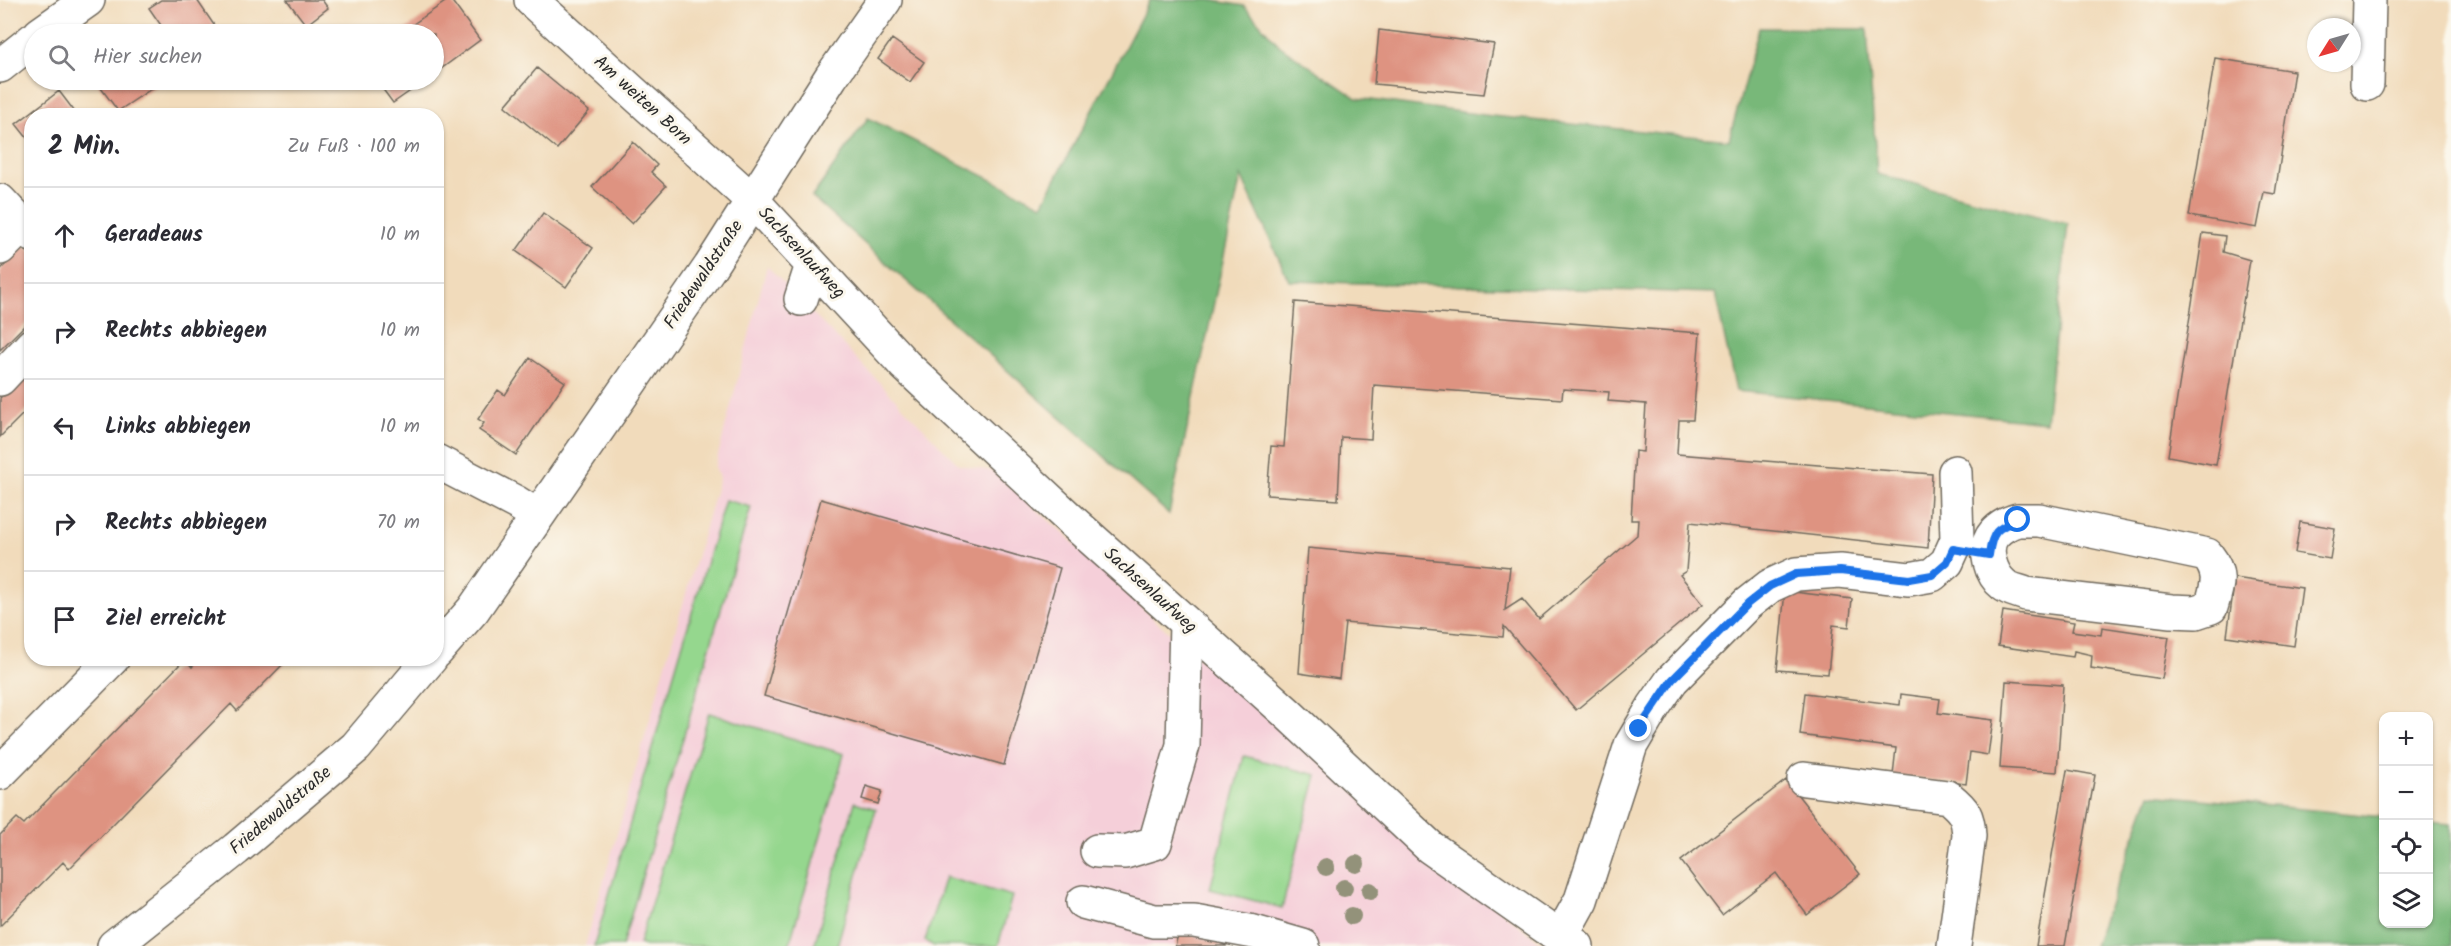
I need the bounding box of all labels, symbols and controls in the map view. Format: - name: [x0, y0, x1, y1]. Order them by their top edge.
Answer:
- north arrow: [2307, 18, 2361, 72]
- search box: [24, 24, 444, 90]
- text: Hier suchen: [93, 40, 202, 75]
- icon: search: [45, 41, 78, 74]
- street label: Am weiten Born: [586, 49, 698, 153]
- text: 2 Min.: [48, 126, 120, 168]
- text: Zu Fuß · 100 m: [287, 131, 420, 163]
- street label: Sachsenlaufweg: [750, 200, 852, 306]
- street label: Friedewaldstraße: [657, 214, 751, 336]
- text: Geradeaus: [105, 218, 203, 253]
- icon: ahead: [48, 219, 81, 252]
- text: 10 m: [380, 219, 420, 251]
- text: Rechts abbiegen: [105, 314, 267, 349]
- icon: right: [48, 315, 81, 348]
- text: 10 m: [380, 315, 420, 347]
- text: Links abbiegen: [105, 410, 251, 445]
- icon: left: [48, 411, 81, 444]
- text: 10 m: [380, 411, 420, 443]
- text: Rechts abbiegen: [105, 506, 267, 541]
- route start: [2004, 506, 2030, 532]
- icon: right: [48, 507, 81, 540]
- text: 70 m: [377, 507, 420, 539]
- street label: Sachsenlaufweg: [1096, 541, 1204, 641]
- text: Ziel erreicht: [105, 602, 226, 637]
- icon: arrive: [48, 603, 81, 636]
- map controls: [2379, 712, 2433, 928]
- button: +: [2379, 712, 2433, 766]
- route end: [1625, 715, 1651, 741]
- street label: Friedewaldstraße: [223, 759, 339, 863]
- button: −: [2379, 766, 2433, 820]
- button: locate: [2379, 820, 2433, 874]
- button: layers: [2379, 874, 2433, 928]

